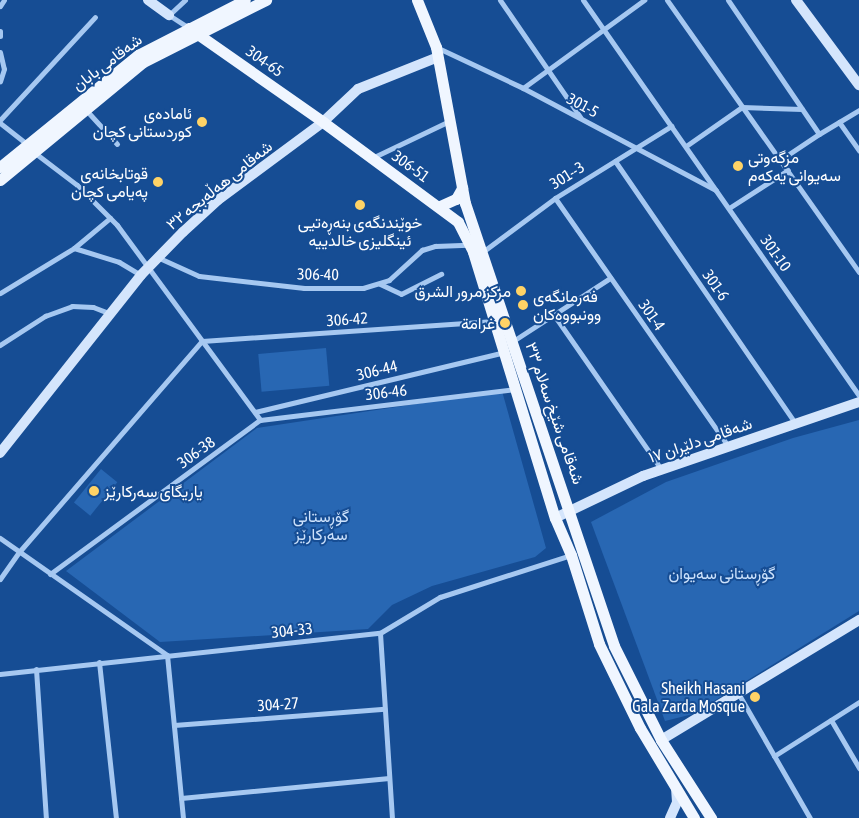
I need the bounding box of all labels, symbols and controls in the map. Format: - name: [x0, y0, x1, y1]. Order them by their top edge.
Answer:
- street label: شەقامی بابان: [68, 30, 146, 94]
- street label: 304-65: [242, 41, 288, 81]
- street label: 301-5: [564, 89, 602, 121]
- place label: ئامادەی کوردستانی کچان: [93, 103, 192, 141]
- marker: ئامادەی کوردستانی کچان: [196, 116, 208, 128]
- street label: شەقامی هەڵەبجە ٣٢: [162, 136, 276, 234]
- street label: 306-51: [389, 146, 433, 186]
- place label: مزگەوتی سەیوانی یەکەم: [748, 147, 841, 185]
- street label: 301--3: [546, 157, 588, 193]
- marker: مزگەوتی سەیوانی یەکەم: [732, 160, 744, 172]
- place label: قوتابخانەی پەیامی کچان: [71, 163, 148, 201]
- marker: قوتابخانەی پەیامی کچان: [152, 176, 164, 188]
- marker: خوێندنگەی بنەڕەتیی ئینگلیزی خالدییە: [354, 199, 366, 211]
- place label: خوێندنگەی بنەڕەتیی ئینگلیزی خالدییە: [298, 212, 422, 250]
- street label: 301-10: [757, 231, 795, 275]
- street label: 306-40: [297, 264, 339, 284]
- street label: 301-6: [699, 266, 733, 304]
- place label: مرکز مرور الشرق: [414, 281, 511, 301]
- marker: مرکز مرور الشرق: [515, 285, 527, 297]
- place label: فەرمانگەی وونبووەکان: [533, 286, 601, 324]
- street label: 301-4: [635, 296, 669, 334]
- marker: فەرمانگەی وونبووەکان: [517, 299, 529, 311]
- street label: 306-42: [326, 308, 368, 330]
- place label: غرامة: [461, 313, 495, 333]
- marker: غرامة: [499, 317, 511, 329]
- street label: شەقامی شێخ سەلام ٣٣: [522, 339, 588, 487]
- street label: 306-44: [354, 356, 400, 384]
- street label: 306-46: [364, 380, 408, 404]
- street label: شەقامی دلێران ١٧: [646, 413, 754, 467]
- street label: 306-38: [174, 432, 218, 472]
- place label: یاریگای سەرکارێز: [104, 481, 203, 501]
- marker: یاریگای سەرکارێز: [88, 485, 100, 497]
- park label: گۆڕستانی سەرکارێز: [293, 506, 349, 544]
- park label: گۆڕستانی سەیوان: [669, 563, 775, 583]
- street label: 304-33: [270, 618, 314, 642]
- place label: Sheikh Hasani Gala Zarda Mosque: [632, 678, 745, 716]
- marker: Sheikh Hasani Gala Zarda Mosque: [749, 691, 761, 703]
- street label: 304-27: [257, 693, 299, 715]

